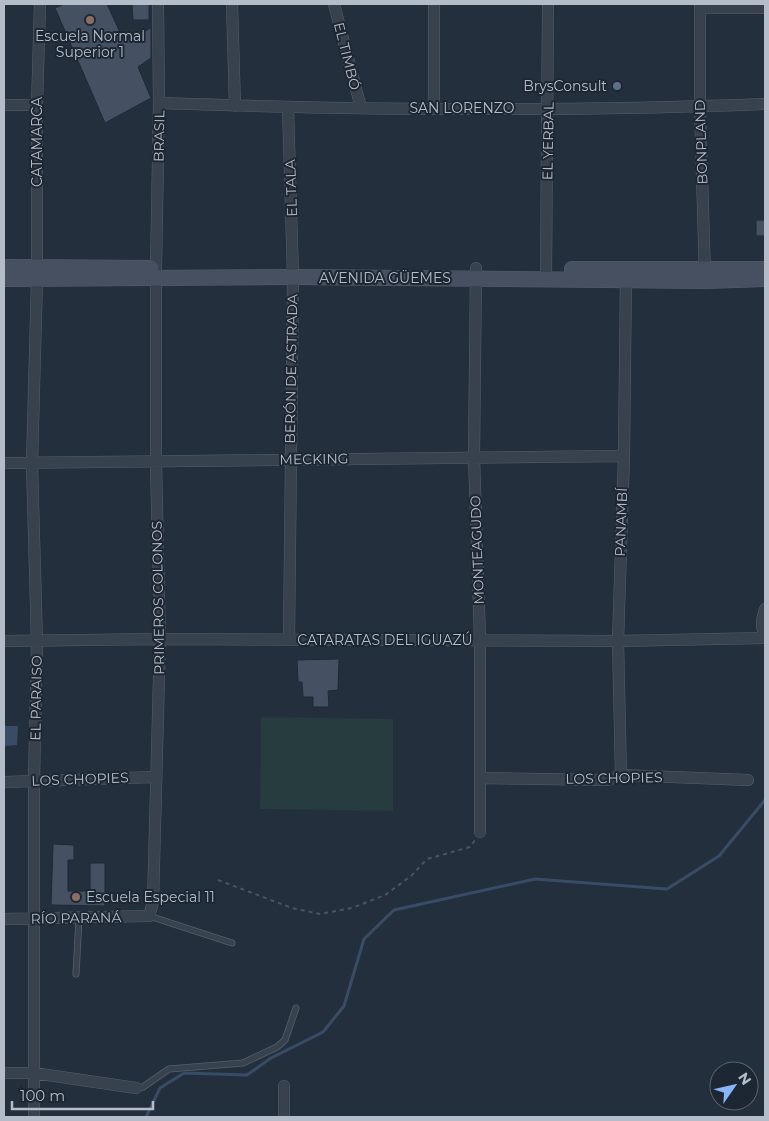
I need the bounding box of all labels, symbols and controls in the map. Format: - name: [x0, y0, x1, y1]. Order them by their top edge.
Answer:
- marker: Escuela Normal Superior 1: [84, 14, 96, 26]
- street label: EL TIMBÓ: [330, 20, 364, 92]
- place label: Escuela Normal Superior 1: [35, 27, 145, 61]
- place label: BrysConsult: [523, 77, 607, 95]
- marker: BrysConsult: [611, 80, 623, 92]
- street label: CATAMARCA: [28, 96, 46, 187]
- street label: SAN LORENZO: [409, 99, 515, 117]
- street label: BONPLAND: [691, 99, 711, 185]
- street label: EL YERBAL: [538, 101, 558, 180]
- street label: BRASIL: [150, 109, 168, 162]
- street label: EL TALA: [281, 158, 301, 217]
- street label: AVENIDA GÜEMES: [319, 269, 451, 287]
- street label: BERÓN DE ASTRADA: [281, 293, 301, 444]
- street label: MECKING: [279, 449, 349, 469]
- street label: PANAMBÍ: [611, 486, 631, 557]
- street label: MONTEAGUDO: [466, 495, 488, 605]
- street label: PRIMEROS COLONOS: [148, 521, 168, 675]
- street label: CATARATAS DEL IGUAZÚ: [297, 631, 473, 649]
- street label: EL PARAISO: [26, 655, 46, 741]
- street label: LOS CHOPIES: [31, 768, 129, 790]
- street label: LOS CHOPIES: [565, 768, 663, 788]
- place label: Escuela Especial 11: [86, 888, 215, 906]
- marker: Escuela Especial 11: [70, 891, 82, 903]
- street label: RÍO PARANÁ: [30, 908, 123, 928]
- north arrow: [709, 1061, 759, 1111]
- text: N: [734, 1069, 755, 1088]
- scale bar: [12, 1078, 154, 1110]
- text: 100 m: [20, 1086, 65, 1105]

